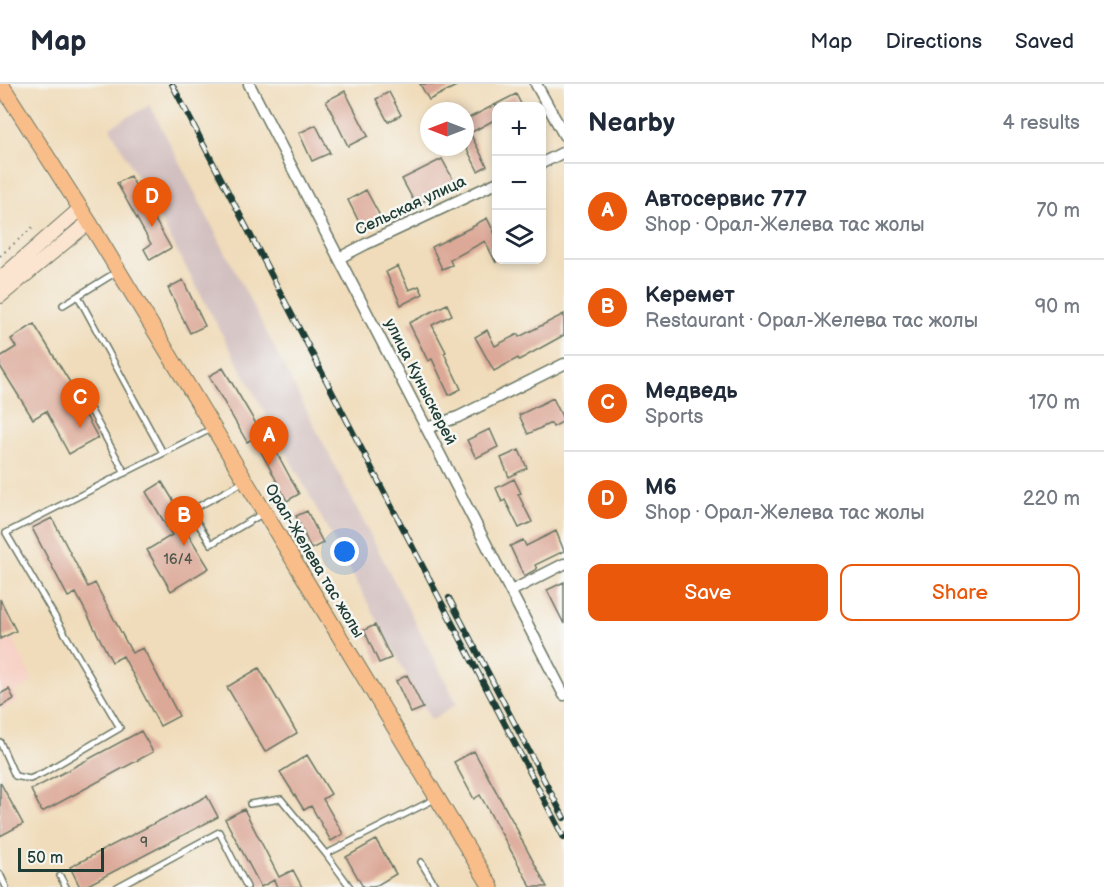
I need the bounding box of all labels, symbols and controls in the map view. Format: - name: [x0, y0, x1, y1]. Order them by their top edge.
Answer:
- text: Map: [30, 25, 86, 58]
- text: Map: [810, 29, 853, 54]
- text: Directions: [886, 29, 982, 54]
- text: Saved: [1015, 29, 1074, 54]
- north arrow: [420, 102, 474, 156]
- map controls: [492, 102, 546, 264]
- button: +: [492, 102, 546, 156]
- text: Nearby: [588, 108, 675, 139]
- text: 4 results: [1002, 111, 1080, 135]
- button: −: [492, 156, 546, 210]
- street label: Сельская улица: [353, 172, 470, 240]
- pin: D: [132, 178, 172, 227]
- text: Автосервис 777: [645, 186, 807, 213]
- text: A: [601, 199, 614, 223]
- text: 70 m: [1036, 199, 1080, 223]
- button: layers: [492, 210, 546, 264]
- text: Shop · Орал-Желева тас жолы: [645, 213, 925, 237]
- text: Керемет: [645, 282, 735, 309]
- text: B: [600, 295, 615, 319]
- text: 90 m: [1035, 295, 1080, 319]
- text: Restaurant · Орал-Желева тас жолы: [645, 309, 978, 333]
- street label: улица Куныскерей: [380, 316, 460, 448]
- pin: C: [60, 378, 100, 428]
- text: Медведь: [645, 378, 738, 405]
- text: C: [600, 391, 615, 415]
- text: 170 m: [1029, 391, 1080, 415]
- text: Sports: [645, 405, 703, 429]
- pin: A: [250, 416, 288, 466]
- text: М6: [645, 474, 677, 501]
- street label: Орал-Желева тас жолы: [260, 481, 368, 641]
- text: D: [601, 487, 614, 511]
- text: 220 m: [1023, 487, 1080, 511]
- pin: B: [164, 496, 204, 546]
- text: Shop · Орал-Желева тас жолы: [645, 501, 925, 525]
- your location: [330, 537, 359, 566]
- house number: 16/4: [164, 551, 193, 568]
- button: Save: [588, 564, 828, 621]
- button: Share: [840, 564, 1080, 621]
- house number: 9: [140, 834, 148, 851]
- scale bar: [18, 845, 104, 872]
- text: 50 m: [27, 849, 63, 868]

